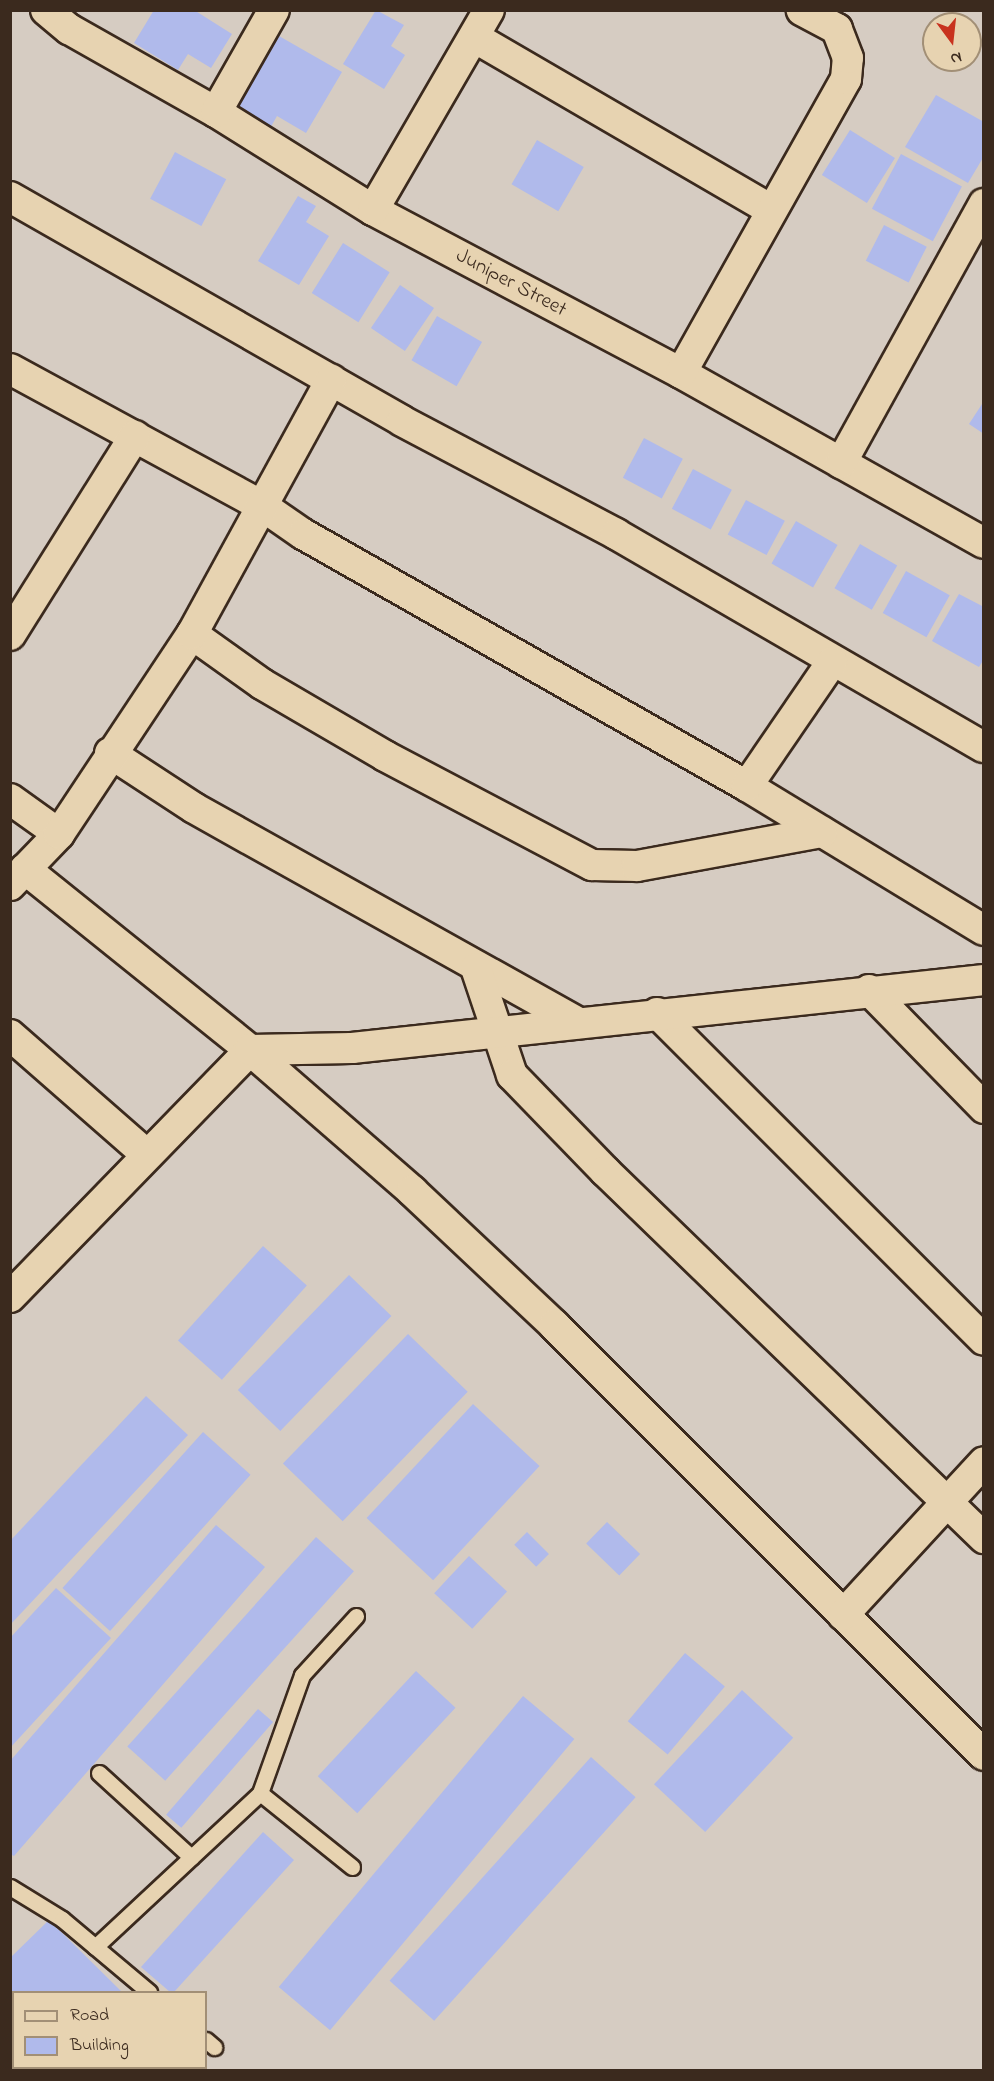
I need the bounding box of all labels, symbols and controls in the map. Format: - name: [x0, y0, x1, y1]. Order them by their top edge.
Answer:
- north arrow: [922, 12, 982, 72]
- text: N: [948, 44, 964, 70]
- street label: Juniper Street: [451, 243, 571, 323]
- legend: [12, 1991, 207, 2069]
- text: Road: [70, 2003, 109, 2029]
- text: Building: [70, 2033, 129, 2059]

